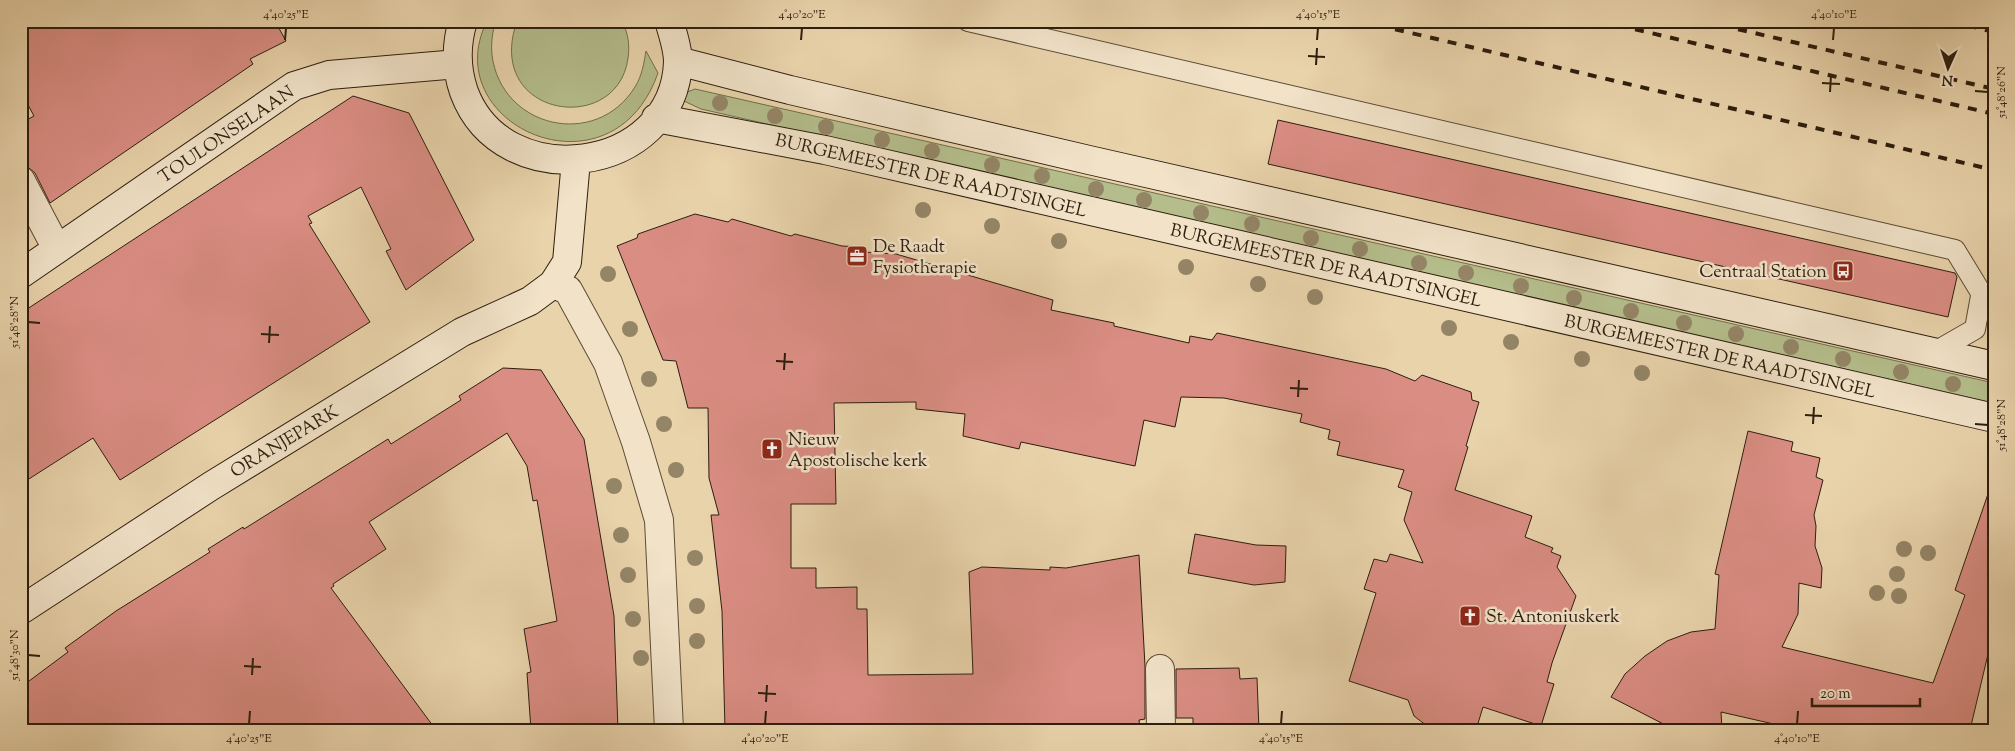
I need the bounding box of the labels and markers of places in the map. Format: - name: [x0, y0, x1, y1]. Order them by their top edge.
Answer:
- place label: De Raadt Fysiotherapie: [873, 235, 977, 282]
- office icon: De Raadt Fysiotherapie: [845, 244, 869, 268]
- bus stop icon: Centraal Station: [1831, 259, 1855, 283]
- place label: Centraal Station: [1699, 260, 1827, 286]
- place label: Nieuw Apostolische kerk: [788, 428, 928, 475]
- church icon: Nieuw Apostolische kerk: [760, 437, 784, 461]
- church icon: St. Antoniuskerk: [1458, 604, 1482, 628]
- place label: St. Antoniuskerk: [1486, 605, 1620, 631]

